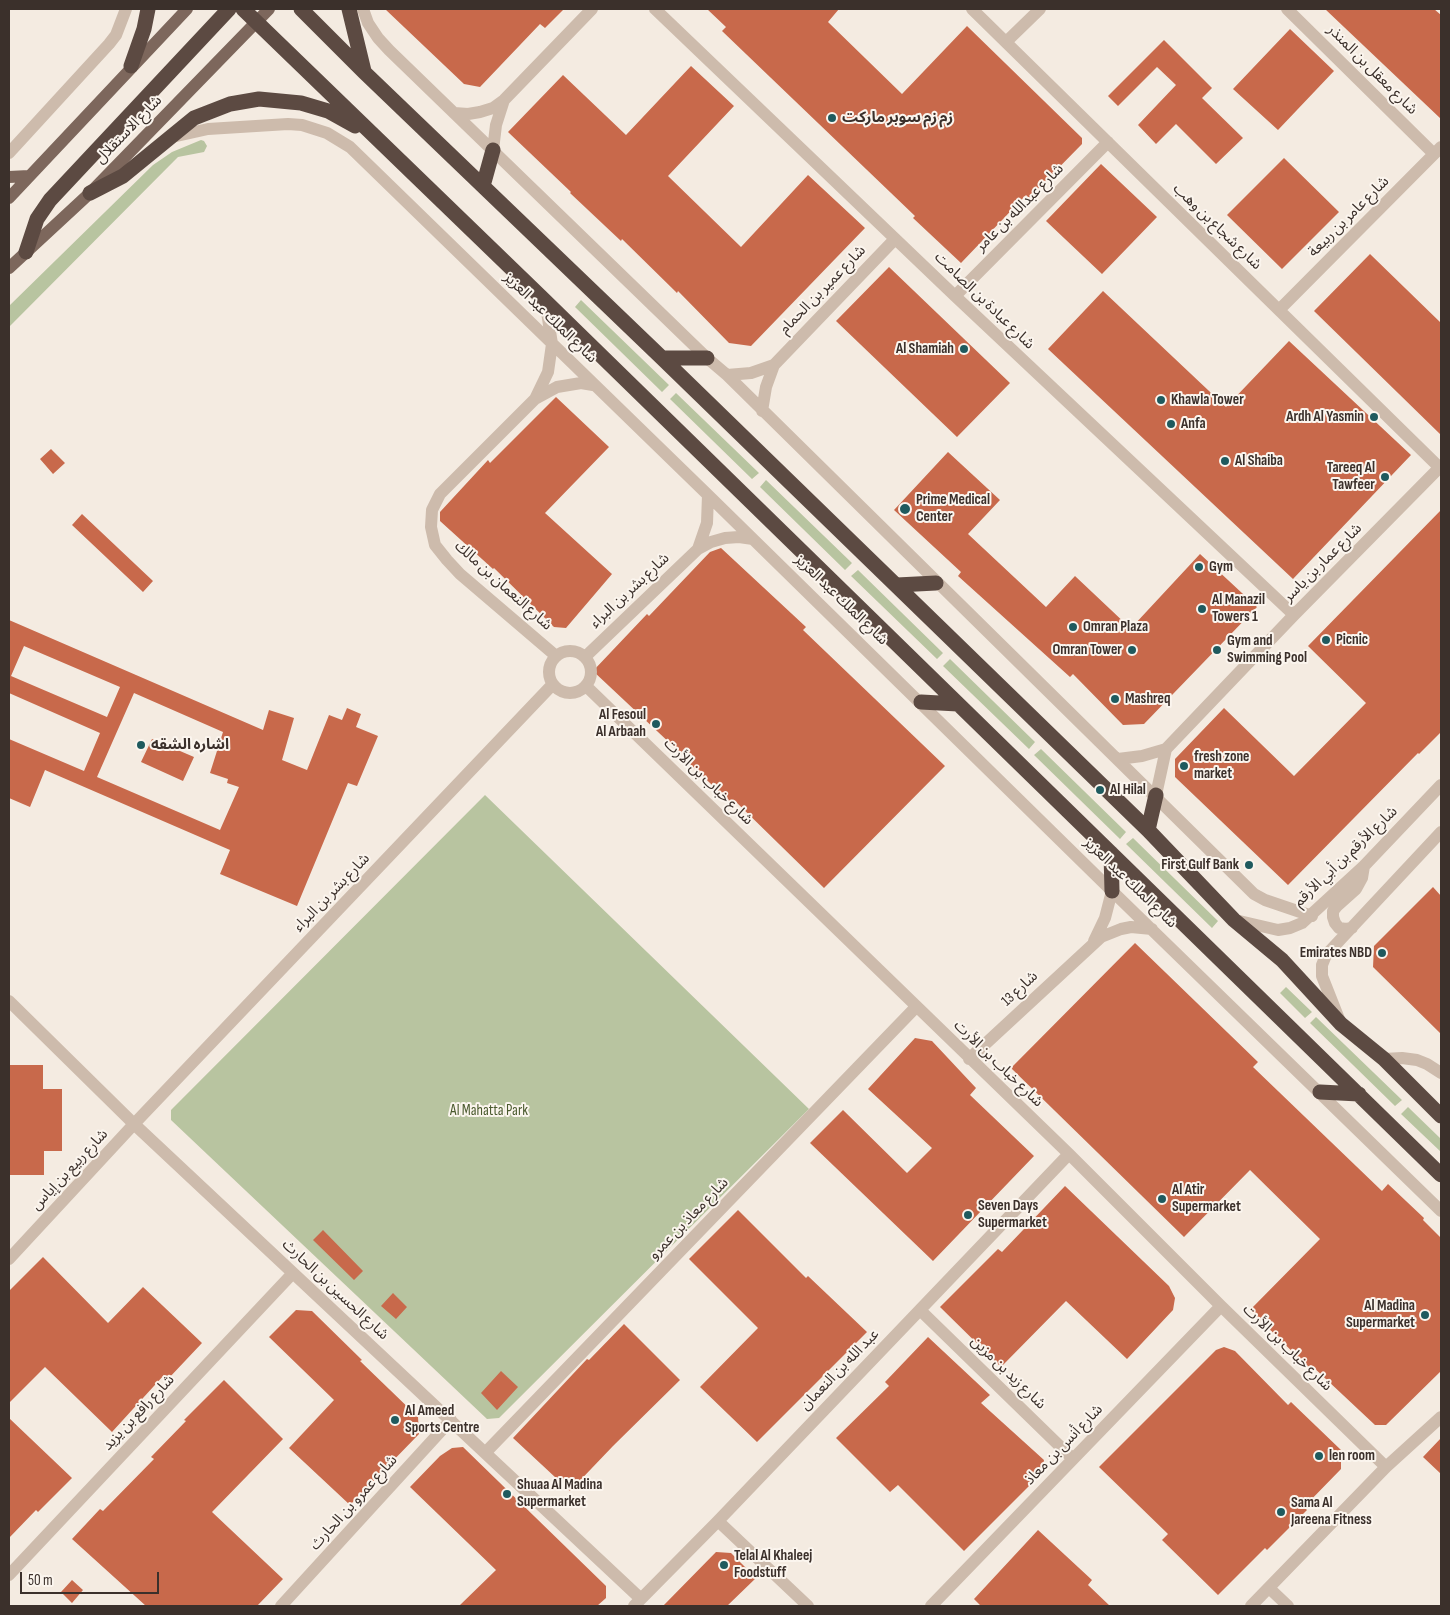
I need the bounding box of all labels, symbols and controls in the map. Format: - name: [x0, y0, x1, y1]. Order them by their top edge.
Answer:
- street label: شارع معقل بن المنذر: [1323, 21, 1421, 119]
- street label: شارع الاستقلال: [92, 92, 166, 168]
- place label: زم زم سوبر مارکت: [842, 109, 953, 127]
- marker: زم زم سوبر مارکت: [826, 112, 838, 124]
- street label: شارع عبدالله بن عامر: [972, 160, 1068, 256]
- street label: شارع عامر بن ربيعة: [1305, 173, 1393, 261]
- street label: شارع شجاع بن وهب: [1169, 180, 1265, 274]
- street label: شارع عمير بن الحمام: [776, 242, 870, 338]
- street label: شارع عبادة بن الصامت: [930, 249, 1038, 353]
- street label: شارع الملك عبد العزيز: [500, 269, 600, 367]
- place label: Al Shamiah: [896, 340, 954, 358]
- marker: Al Shamiah: [958, 343, 970, 355]
- place label: Khawla Tower: [1171, 391, 1244, 409]
- marker: Khawla Tower: [1155, 394, 1167, 406]
- place label: Ardh Al Yasmin: [1286, 408, 1364, 426]
- marker: Ardh Al Yasmin: [1368, 411, 1380, 423]
- place label: Anfa: [1181, 415, 1206, 433]
- marker: Anfa: [1165, 418, 1177, 430]
- place label: Al Shaiba: [1235, 452, 1283, 470]
- marker: Al Shaiba: [1219, 455, 1231, 467]
- place label: Tareeq Al Tawfeer: [1327, 459, 1375, 494]
- marker: Tareeq Al Tawfeer: [1379, 471, 1391, 483]
- place label: Prime Medical Center: [916, 491, 990, 526]
- marker: Prime Medical Center: [898, 502, 912, 516]
- street label: شارع عمار بن ياسر: [1280, 520, 1366, 606]
- street label: شارع النعمان بن مالك: [450, 537, 556, 635]
- street label: شارع بشر بن البراء: [587, 550, 673, 632]
- street label: شارع الملك عبد العزيز: [791, 551, 891, 649]
- place label: Gym: [1209, 558, 1233, 576]
- marker: Gym: [1193, 561, 1205, 573]
- place label: Al Manazil Towers 1: [1212, 591, 1265, 626]
- marker: Al Manazil Towers 1: [1196, 603, 1208, 615]
- place label: Omran Plaza: [1083, 618, 1148, 636]
- marker: Omran Plaza: [1067, 621, 1079, 633]
- place label: Picnic: [1336, 631, 1368, 649]
- place label: Gym and Swimming Pool: [1227, 632, 1307, 667]
- marker: Picnic: [1320, 634, 1332, 646]
- place label: Omran Tower: [1053, 641, 1122, 659]
- marker: Omran Tower: [1126, 644, 1138, 656]
- marker: Gym and Swimming Pool: [1211, 644, 1223, 656]
- place label: Mashreq: [1125, 690, 1170, 708]
- marker: Mashreq: [1109, 693, 1121, 705]
- place label: Al Fesoul Al Arbaah: [596, 706, 646, 741]
- marker: Al Fesoul Al Arbaah: [650, 718, 662, 730]
- street label: شارع خباب بن الأرت: [660, 735, 756, 829]
- place label: اشاره الشقه: [151, 736, 229, 754]
- marker: اشاره الشقه: [135, 739, 147, 751]
- place label: fresh zone market: [1194, 748, 1249, 783]
- marker: fresh zone market: [1178, 760, 1190, 772]
- place label: Al Hilal: [1110, 781, 1146, 799]
- marker: Al Hilal: [1094, 784, 1106, 796]
- street label: شارع الأرقم بن أبي الأرقم: [1290, 803, 1402, 911]
- street label: شارع الملك عبد العزيز: [1080, 834, 1180, 932]
- street label: شارع بشر بن البراء: [290, 850, 374, 936]
- place label: First Gulf Bank: [1161, 856, 1239, 874]
- marker: First Gulf Bank: [1243, 859, 1255, 871]
- place label: Emirates NBD: [1300, 944, 1372, 962]
- marker: Emirates NBD: [1376, 947, 1388, 959]
- street label: شارع 13: [998, 968, 1042, 1010]
- street label: شارع خباب بن الأرت: [950, 1017, 1046, 1111]
- park label: Al Mahatta Park: [450, 1102, 528, 1120]
- street label: شارع ربيع بن إياس: [28, 1126, 112, 1214]
- street label: شارع معاذ بن عمرو: [645, 1174, 733, 1264]
- place label: Al Atir Supermarket: [1172, 1181, 1241, 1216]
- marker: Al Atir Supermarket: [1156, 1193, 1168, 1205]
- place label: Seven Days Supermarket: [978, 1197, 1047, 1232]
- marker: Seven Days Supermarket: [962, 1209, 974, 1221]
- street label: شارع الحسين بن الحارث: [278, 1236, 392, 1344]
- place label: Al Madina Supermarket: [1346, 1297, 1415, 1332]
- street label: شارع خباب بن الأرت: [1239, 1301, 1335, 1395]
- marker: Al Madina Supermarket: [1419, 1309, 1431, 1321]
- street label: عبد الله بن النعمان: [797, 1326, 883, 1414]
- street label: شارع زيد بن مزين: [967, 1333, 1049, 1413]
- street label: شارع رافع بن يزيد: [99, 1371, 179, 1455]
- street label: شارع أنس بن معاذ: [1021, 1401, 1107, 1489]
- place label: Al Ameed Sports Centre: [405, 1402, 479, 1437]
- marker: Al Ameed Sports Centre: [389, 1414, 401, 1426]
- place label: len room: [1329, 1447, 1375, 1465]
- marker: len room: [1313, 1450, 1325, 1462]
- street label: شارع عمرو بن الحارث: [306, 1452, 402, 1554]
- place label: Shuaa Al Madina Supermarket: [517, 1476, 602, 1511]
- marker: Shuaa Al Madina Supermarket: [501, 1488, 513, 1500]
- place label: Sama Al Jareena Fitness: [1291, 1494, 1372, 1529]
- marker: Sama Al Jareena Fitness: [1275, 1506, 1287, 1518]
- place label: Telal Al Khaleej Foodstuff: [734, 1547, 812, 1582]
- marker: Telal Al Khaleej Foodstuff: [718, 1559, 730, 1571]
- scale bar: [22, 1562, 161, 1594]
- text: 50 m: [28, 1571, 53, 1590]

